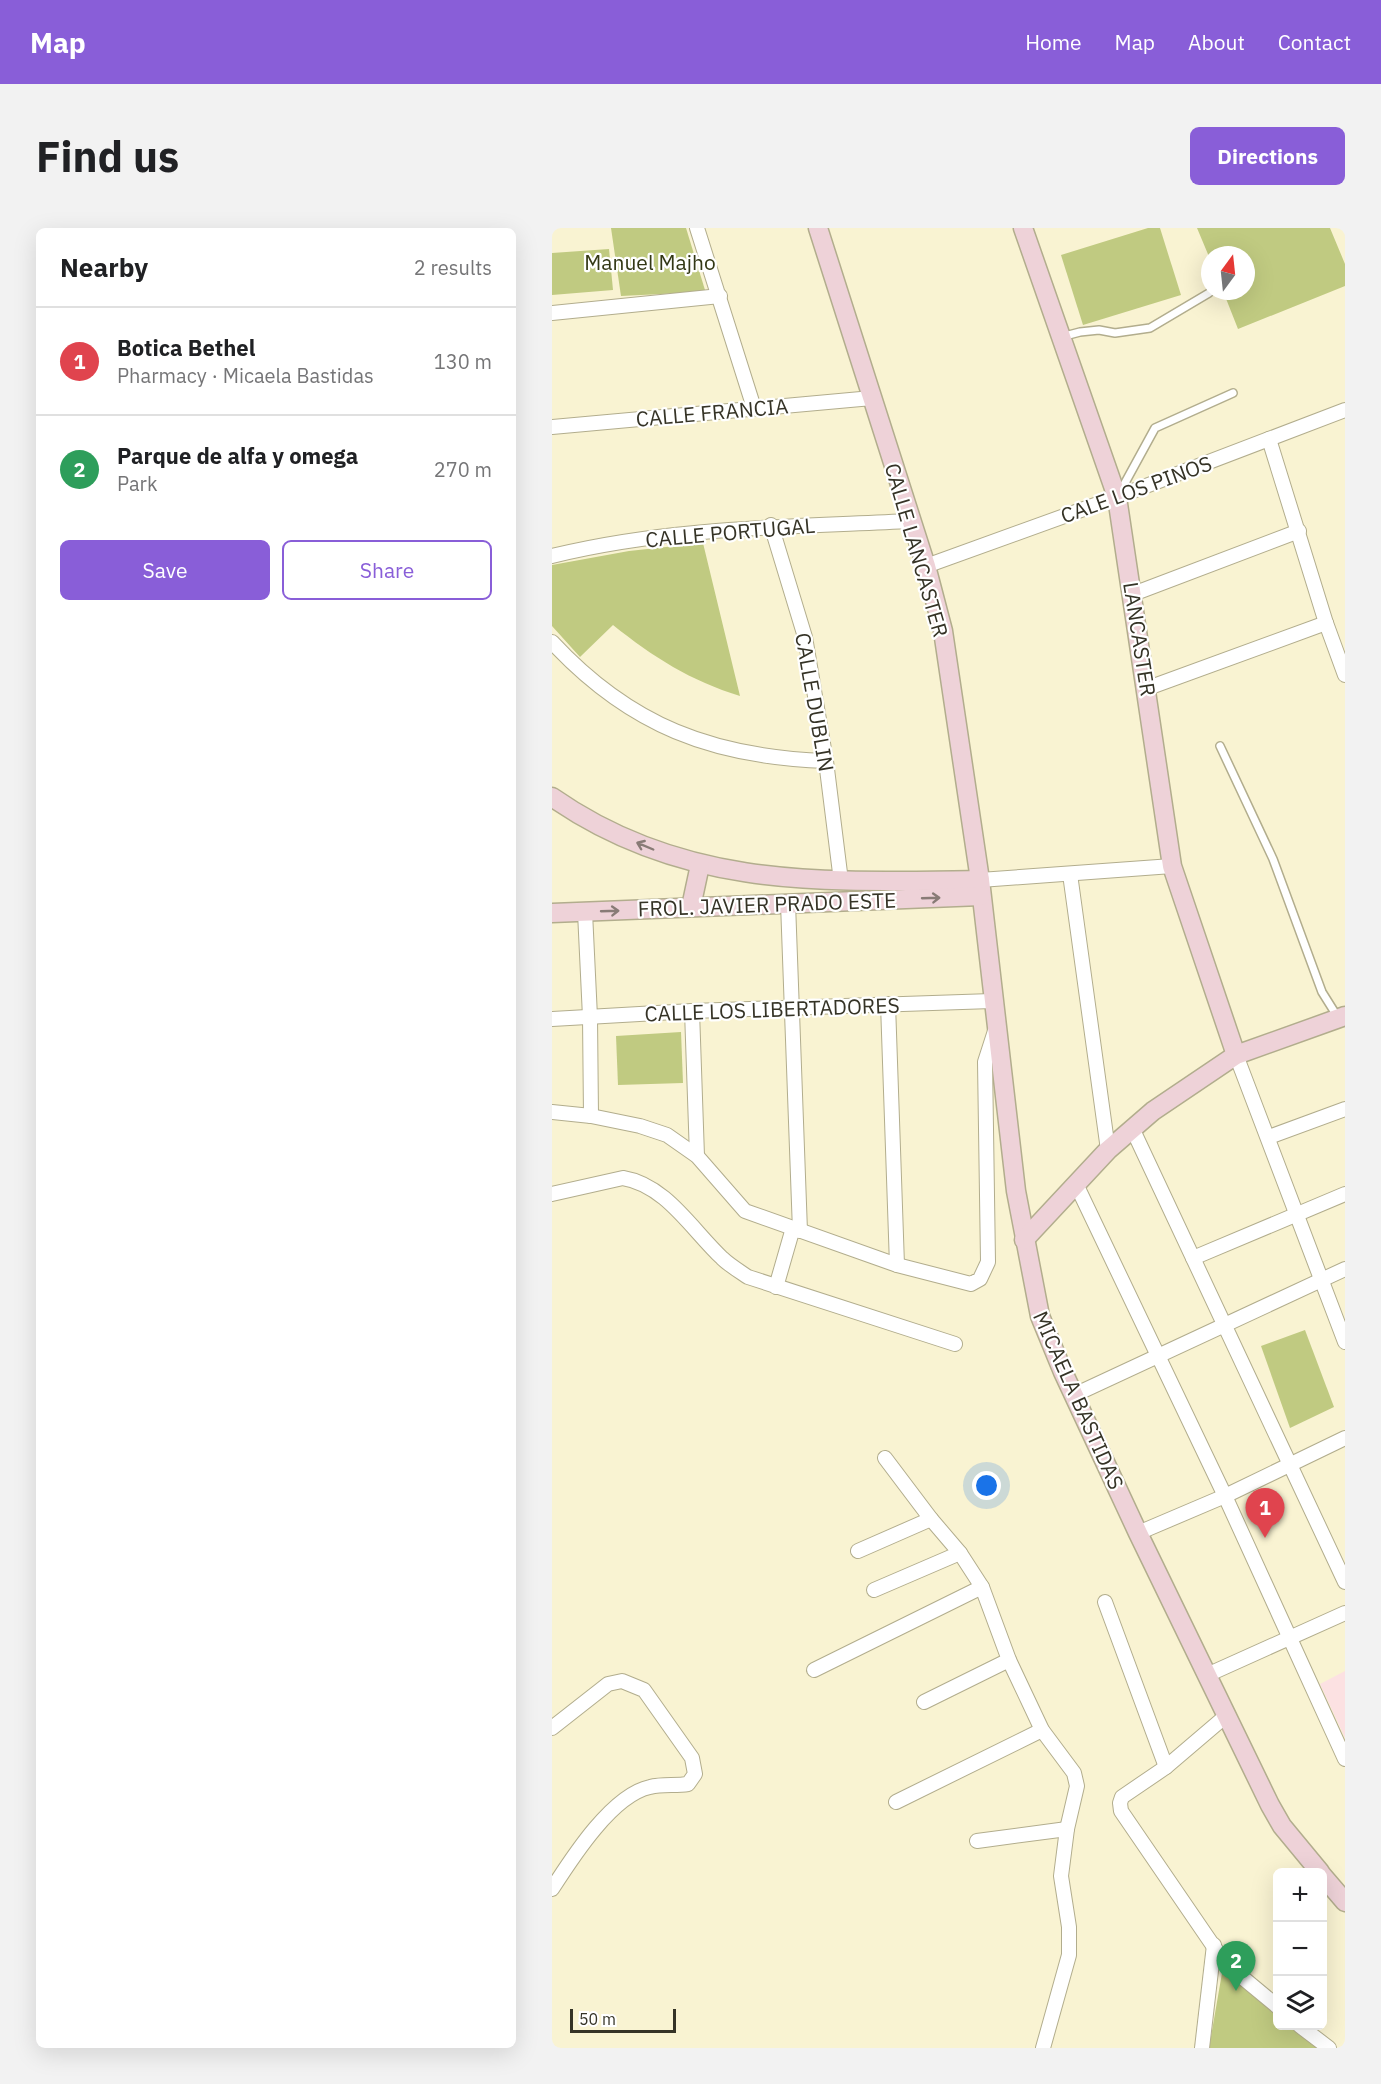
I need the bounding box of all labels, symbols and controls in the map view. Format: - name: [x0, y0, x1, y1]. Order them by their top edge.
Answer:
- text: Map: [30, 24, 86, 61]
- text: Home: [1025, 28, 1082, 56]
- text: Map: [1115, 28, 1155, 56]
- text: About: [1188, 28, 1245, 56]
- text: Contact: [1278, 28, 1351, 56]
- button: Directions: [1190, 127, 1345, 185]
- text: Find us: [36, 129, 179, 184]
- north arrow: [1201, 246, 1255, 300]
- park label: Manuel Majho: [584, 248, 716, 276]
- text: Nearby: [60, 250, 148, 284]
- text: 2 results: [414, 254, 492, 281]
- text: Botica Bethel: [117, 333, 255, 362]
- text: 1: [74, 348, 86, 375]
- text: 130 m: [434, 348, 492, 375]
- text: Pharmacy · Micaela Bastidas: [117, 362, 374, 389]
- street label: CALLE FRANCIA: [635, 391, 789, 433]
- text: Parque de alfa y omega: [117, 441, 358, 470]
- street label: CALE LOS PINOS: [1056, 449, 1216, 529]
- text: 2: [74, 456, 86, 483]
- text: 270 m: [434, 456, 492, 483]
- street label: CALLE LANCASTER: [879, 460, 955, 640]
- text: Park: [117, 470, 157, 497]
- street label: CALLE PORTUGAL: [644, 511, 816, 553]
- button: Save: [60, 540, 270, 600]
- button: Share: [282, 540, 492, 600]
- street label: LANCASTER: [1117, 580, 1163, 698]
- street label: CALLE DUBLIN: [789, 630, 841, 774]
- one-way arrow: [636, 840, 655, 851]
- street label: FROL. JAVIER PRADO ESTE: [637, 885, 897, 923]
- one-way arrow: [921, 892, 941, 904]
- one-way arrow: [600, 905, 620, 916]
- street label: CALLE LOS LIBERTADORES: [644, 991, 900, 1027]
- street label: MICAELA BASTIDAS: [1027, 1307, 1131, 1493]
- your location: [972, 1471, 1001, 1500]
- pin: 1: [1246, 1488, 1284, 1538]
- map controls: [1273, 1868, 1327, 2030]
- button: +: [1273, 1868, 1327, 1922]
- button: −: [1273, 1922, 1327, 1976]
- pin: 2: [1216, 1942, 1256, 1991]
- button: layers: [1273, 1976, 1327, 2030]
- scale bar: [570, 2006, 676, 2034]
- text: 50 m: [579, 2009, 616, 2029]

